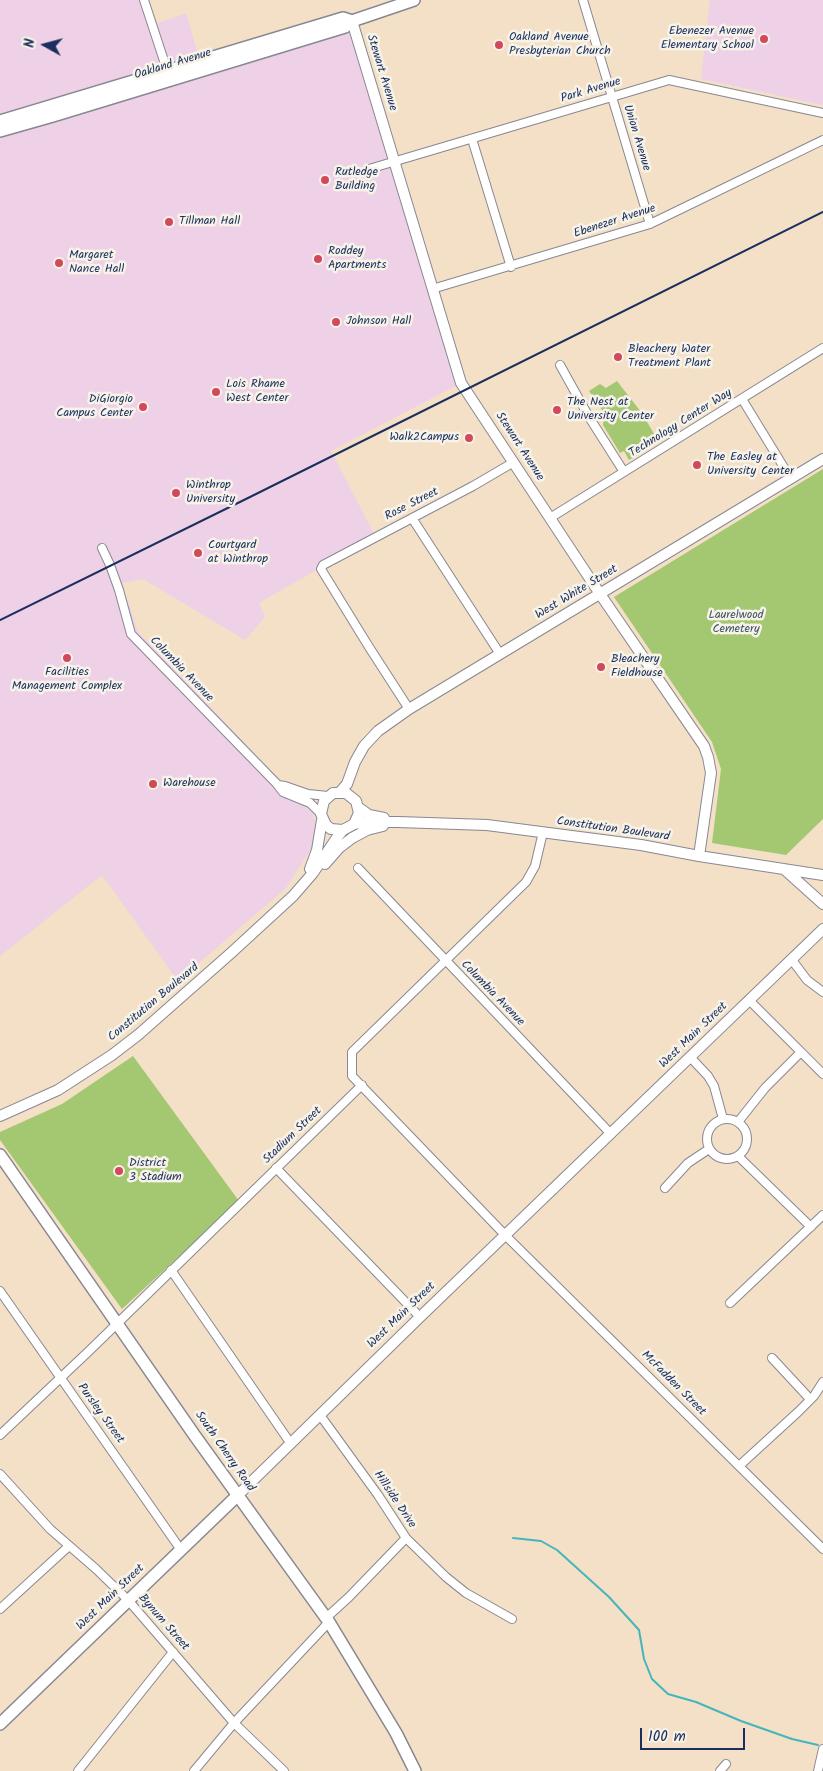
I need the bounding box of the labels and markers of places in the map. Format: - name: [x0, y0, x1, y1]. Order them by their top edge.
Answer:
- place label: Ebenezer Avenue Elementary School: [661, 25, 754, 53]
- place label: Oakland Avenue Presbyterian Church: [509, 31, 611, 59]
- marker: Ebenezer Avenue Elementary School: [758, 33, 770, 45]
- marker: Oakland Avenue Presbyterian Church: [493, 39, 505, 51]
- place label: Rutledge Building: [335, 166, 378, 194]
- marker: Rutledge Building: [319, 174, 331, 186]
- place label: Tillman Hall: [179, 215, 240, 229]
- marker: Tillman Hall: [163, 216, 175, 228]
- place label: Roddey Apartments: [328, 245, 386, 273]
- place label: Margaret Nance Hall: [69, 249, 124, 277]
- marker: Roddey Apartments: [312, 253, 324, 265]
- marker: Margaret Nance Hall: [53, 257, 65, 269]
- place label: Johnson Hall: [346, 315, 411, 329]
- marker: Johnson Hall: [330, 316, 342, 328]
- place label: Bleachery Water Treatment Plant: [628, 343, 711, 371]
- marker: Bleachery Water Treatment Plant: [612, 351, 624, 363]
- place label: Lois Rhame West Center: [226, 378, 288, 406]
- marker: Lois Rhame West Center: [210, 386, 222, 398]
- place label: DiGiorgio Campus Center: [56, 393, 133, 421]
- place label: The Nest at University Center: [567, 396, 654, 424]
- marker: DiGiorgio Campus Center: [137, 401, 149, 413]
- marker: The Nest at University Center: [551, 404, 563, 416]
- place label: Walk2Campus: [389, 431, 459, 445]
- marker: Walk2Campus: [463, 432, 475, 444]
- place label: The Easley at University Center: [707, 451, 794, 479]
- marker: The Easley at University Center: [691, 459, 703, 471]
- place label: Winthrop University: [186, 479, 235, 507]
- marker: Winthrop University: [170, 487, 182, 499]
- place label: Courtyard at Winthrop: [208, 539, 268, 567]
- marker: Courtyard at Winthrop: [192, 547, 204, 559]
- marker: Facilities Management Complex: [61, 652, 73, 664]
- place label: Bleachery Fieldhouse: [611, 653, 663, 681]
- marker: Bleachery Fieldhouse: [595, 661, 607, 673]
- place label: Facilities Management Complex: [12, 666, 122, 694]
- place label: Warehouse: [163, 777, 216, 791]
- marker: Warehouse: [147, 778, 159, 790]
- place label: District 3 Stadium: [129, 1157, 181, 1185]
- marker: District 3 Stadium: [113, 1165, 125, 1177]

